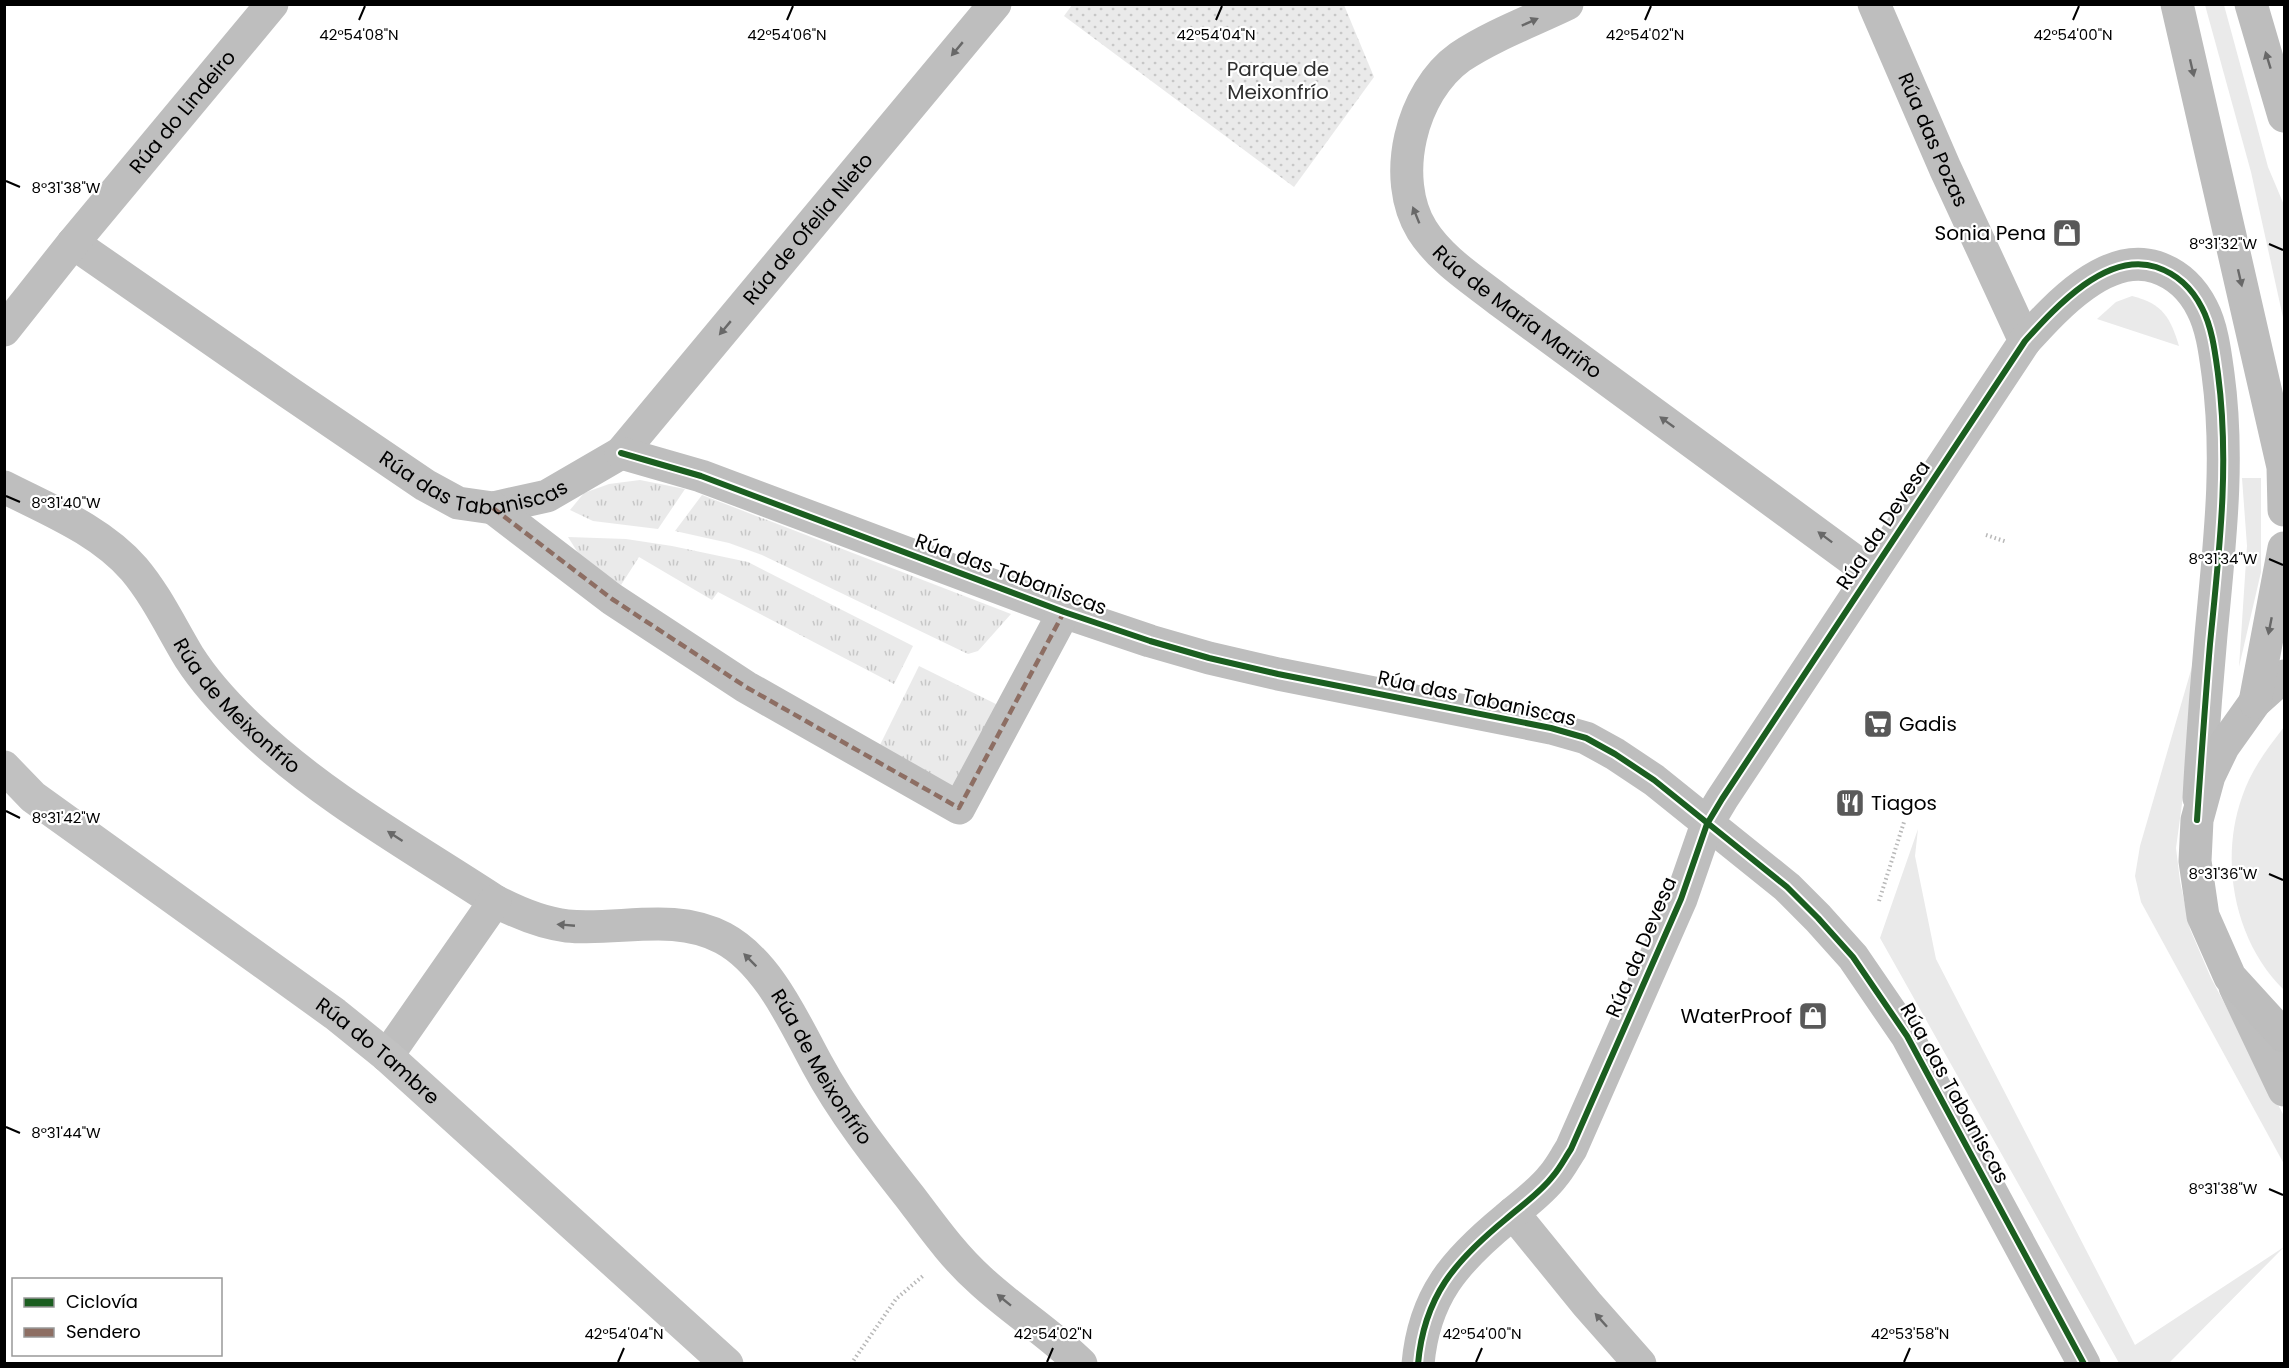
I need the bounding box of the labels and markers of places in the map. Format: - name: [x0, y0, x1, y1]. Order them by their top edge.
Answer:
- shop icon: Sonia Pena: [2051, 217, 2083, 249]
- place label: Sonia Pena: [1935, 219, 2046, 247]
- supermarket icon: Gadis: [1862, 708, 1894, 740]
- place label: Gadis: [1899, 710, 1957, 738]
- restaurant icon: Tiagos: [1834, 787, 1866, 819]
- place label: Tiagos: [1871, 789, 1937, 817]
- shop icon: WaterProof: [1797, 1000, 1829, 1032]
- place label: WaterProof: [1681, 1002, 1792, 1030]

